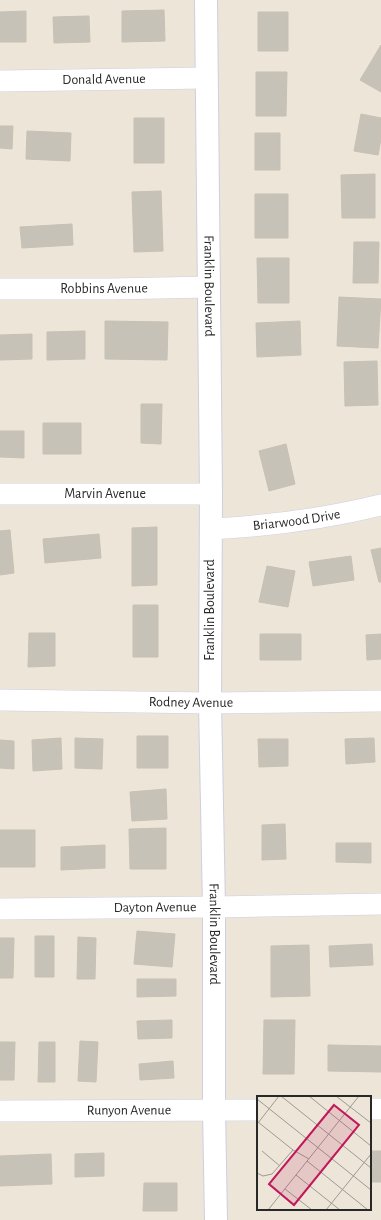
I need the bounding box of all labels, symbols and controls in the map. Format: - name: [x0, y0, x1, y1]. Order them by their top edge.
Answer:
- street label: Donald Avenue: [62, 72, 146, 87]
- street label: Franklin Boulevard: [201, 235, 216, 337]
- street label: Robbins Avenue: [60, 281, 148, 296]
- street label: Marvin Avenue: [64, 487, 146, 501]
- street label: Briarwood Drive: [252, 507, 341, 533]
- street label: Franklin Boulevard: [203, 559, 217, 661]
- street label: Rodney Avenue: [149, 695, 233, 710]
- street label: Franklin Boulevard: [207, 883, 221, 985]
- street label: Dayton Avenue: [114, 900, 196, 915]
- inset map: [257, 1096, 371, 1210]
- street label: Runyon Avenue: [87, 1103, 171, 1118]

